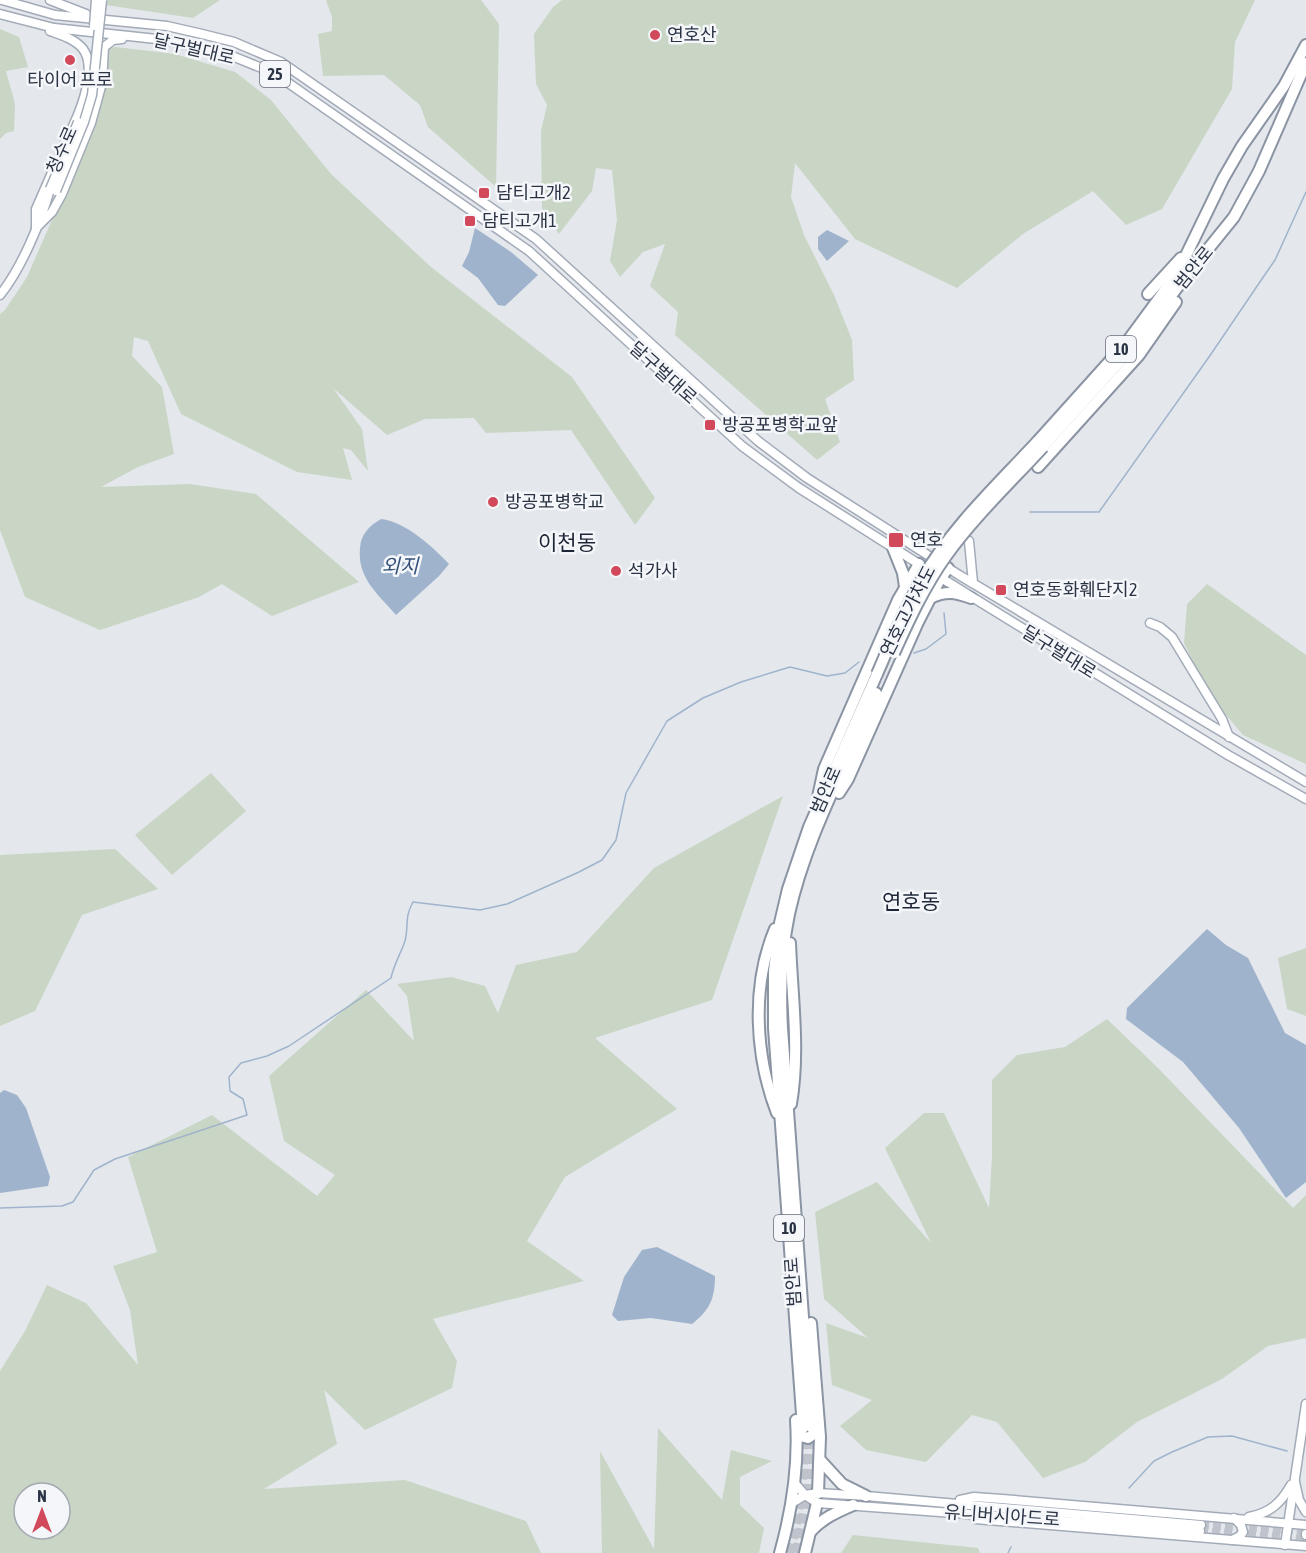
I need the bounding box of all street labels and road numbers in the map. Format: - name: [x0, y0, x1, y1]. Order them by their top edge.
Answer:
- street label: 달구벌대로: [151, 29, 237, 68]
- road number: 25: [260, 61, 290, 87]
- street label: 청수로: [42, 123, 81, 177]
- street label: 범안로: [1170, 242, 1217, 294]
- road number: 10: [1106, 336, 1136, 362]
- street label: 달구벌대로: [626, 337, 701, 408]
- street label: 연호고가차도: [876, 562, 939, 660]
- street label: 달구벌대로: [1019, 621, 1100, 682]
- street label: 범안로: [806, 763, 845, 817]
- road number: 10: [774, 1215, 804, 1241]
- street label: 범안로: [780, 1257, 805, 1308]
- street label: 유니버시아드로: [943, 1501, 1061, 1530]

